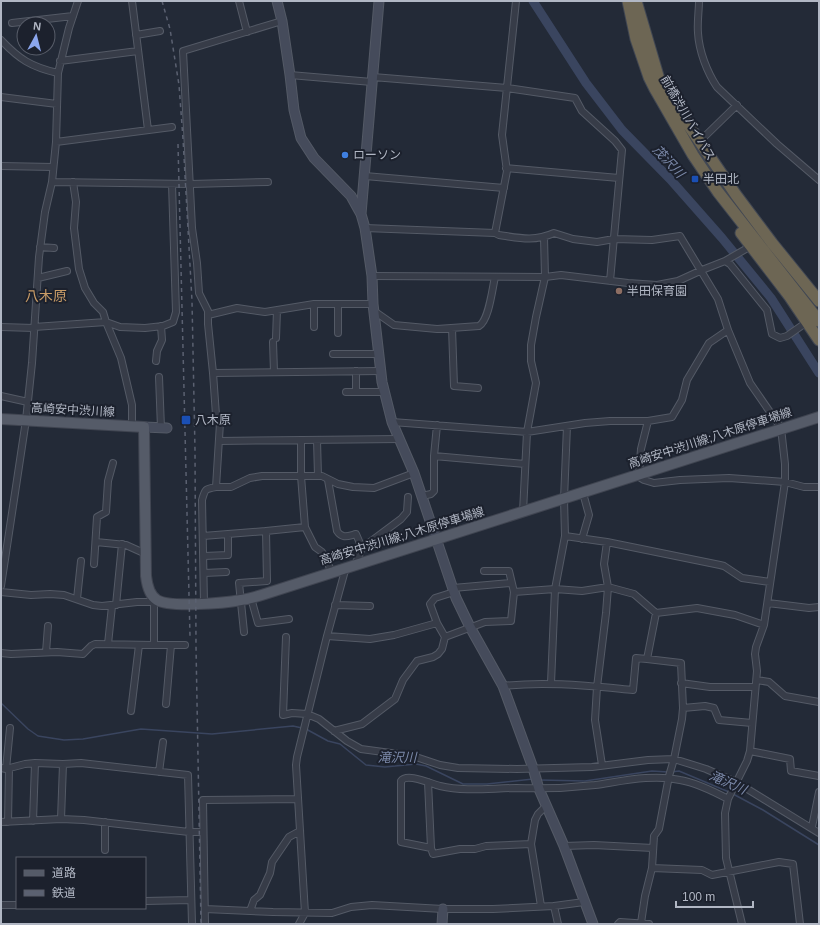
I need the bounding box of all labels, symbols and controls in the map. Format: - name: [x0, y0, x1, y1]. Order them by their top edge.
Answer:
- north arrow: [16, 16, 56, 56]
- text: N: [33, 20, 42, 33]
- street label: 前橋渋川バイパス: [658, 73, 718, 163]
- water label: 茂沢川: [650, 142, 689, 182]
- place label: ローソン: [353, 148, 401, 162]
- marker: ローソン: [340, 150, 350, 160]
- place label: 半田北: [703, 172, 739, 186]
- marker: 半田北: [690, 174, 700, 184]
- place label: 半田保育園: [627, 284, 687, 298]
- marker: 半田保育園: [614, 286, 624, 296]
- district label: 八木原: [25, 288, 67, 304]
- street label: 高崎安中渋川線: [31, 401, 115, 419]
- street label: 高崎安中渋川線;八木原停車場線: [626, 405, 794, 471]
- place label: 八木原: [195, 413, 231, 427]
- marker: 八木原: [180, 414, 192, 426]
- street label: 高崎安中渋川線;八木原停車場線: [318, 504, 486, 568]
- water label: 滝沢川: [377, 750, 418, 765]
- water label: 滝沢川: [707, 768, 750, 798]
- legend: [16, 857, 146, 909]
- text: 道路: [52, 866, 76, 880]
- scale bar: [676, 883, 753, 909]
- text: 鉄道: [52, 886, 76, 900]
- text: 100 m: [682, 890, 715, 904]

